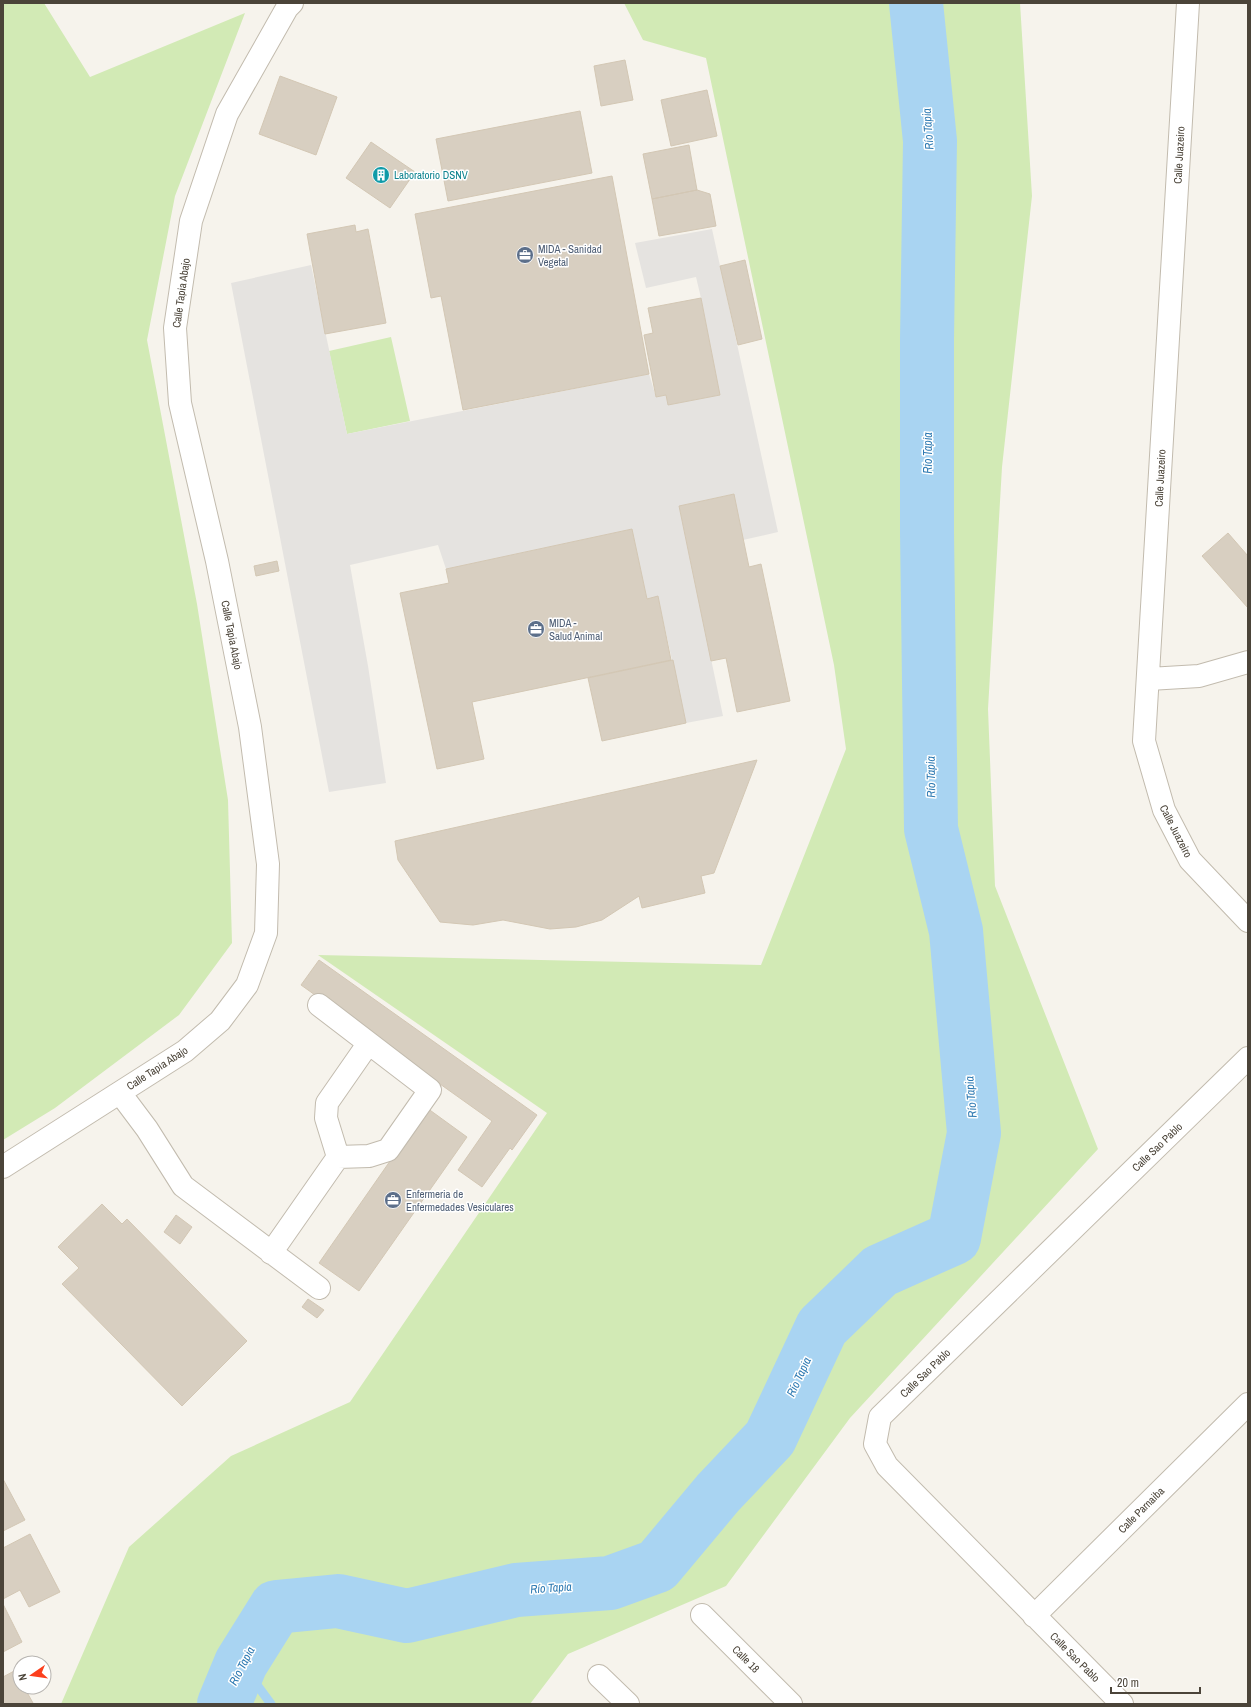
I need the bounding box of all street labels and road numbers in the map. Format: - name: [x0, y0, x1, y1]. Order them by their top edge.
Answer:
- street label: Calle Juazeiro: [1171, 126, 1187, 184]
- street label: Calle Tapia Abajo: [169, 257, 193, 329]
- street label: Calle Juazeiro: [1152, 449, 1168, 507]
- street label: Calle Tapia Abajo: [218, 599, 246, 671]
- street label: Calle Juazeiro: [1157, 802, 1195, 860]
- street label: Calle Tapia Abajo: [124, 1043, 190, 1093]
- street label: Calle Sao Pablo: [1129, 1119, 1185, 1175]
- street label: Calle Sao Pablo: [897, 1345, 953, 1401]
- street label: Calle Parnaiba: [1115, 1484, 1167, 1536]
- street label: Calle Sao Pablo: [1047, 1629, 1103, 1685]
- street label: Calle 18: [729, 1642, 763, 1676]

